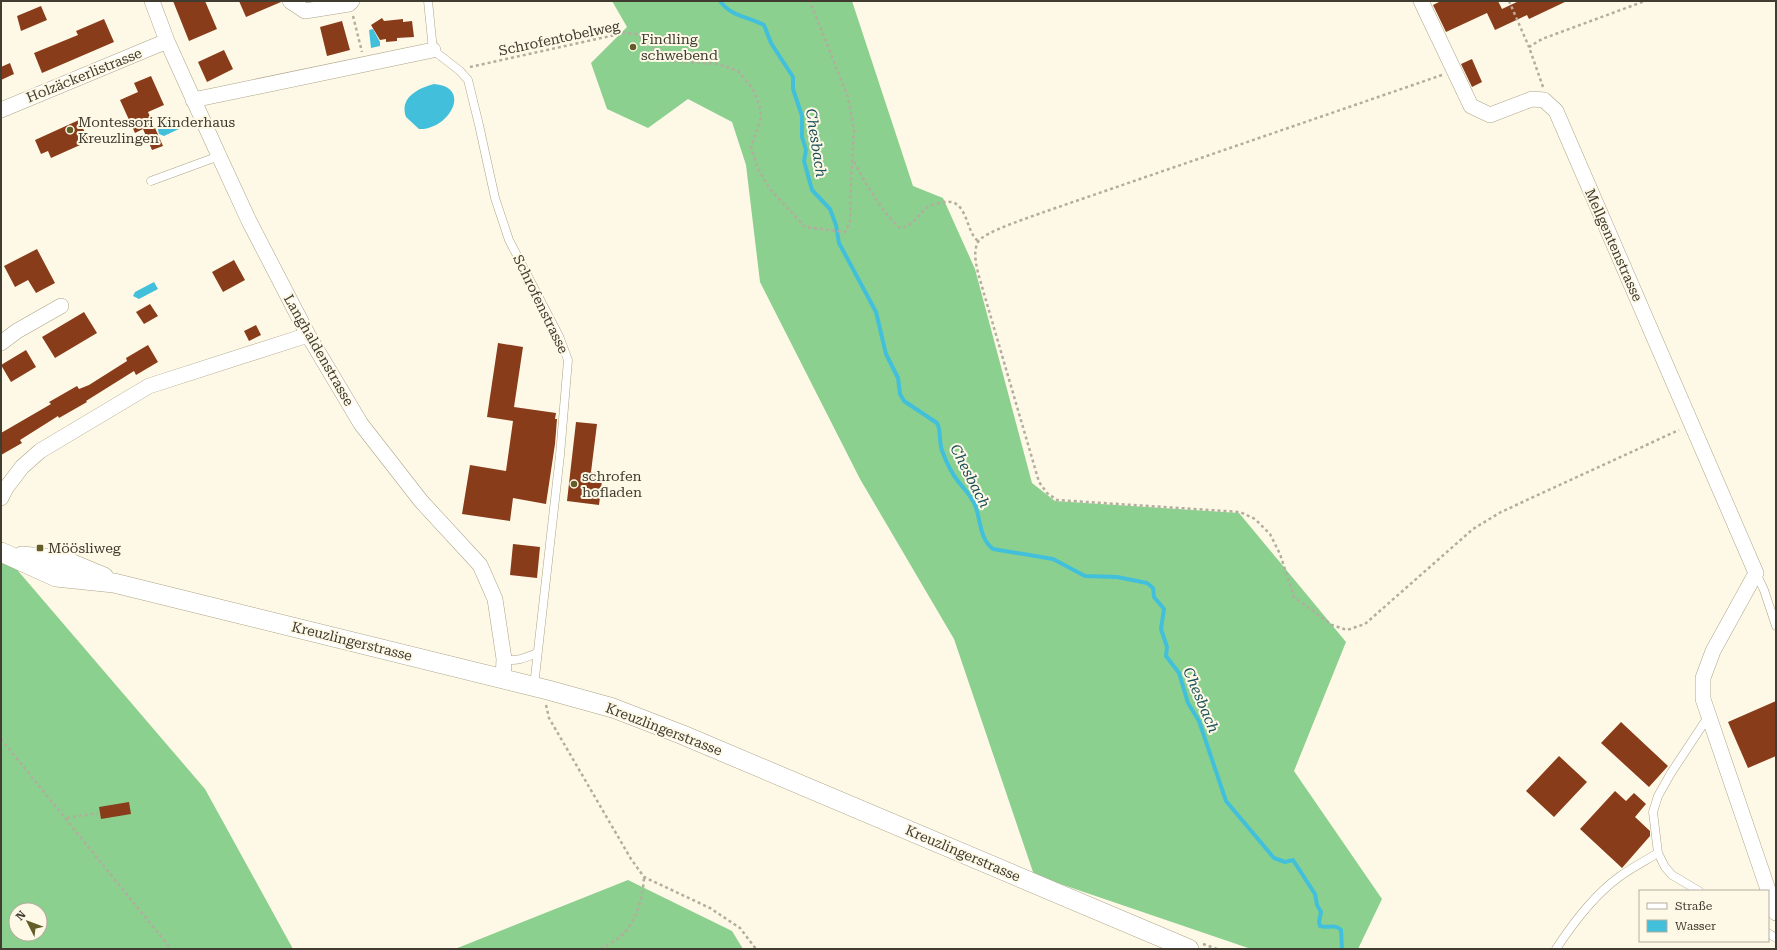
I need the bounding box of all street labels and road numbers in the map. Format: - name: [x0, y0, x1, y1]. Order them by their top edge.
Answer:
- street label: Schrofentobelweg: [497, 17, 621, 59]
- street label: Holzäckerlistrasse: [24, 44, 144, 105]
- street label: Mellgentenstrasse: [1582, 186, 1646, 304]
- street label: Schrofenstrasse: [510, 252, 572, 356]
- street label: Langhaldenstrasse: [281, 291, 358, 409]
- street label: Kreuzlingerstrasse: [290, 618, 414, 664]
- street label: Kreuzlingerstrasse: [603, 699, 725, 759]
- street label: Kreuzlingerstrasse: [903, 821, 1023, 885]

